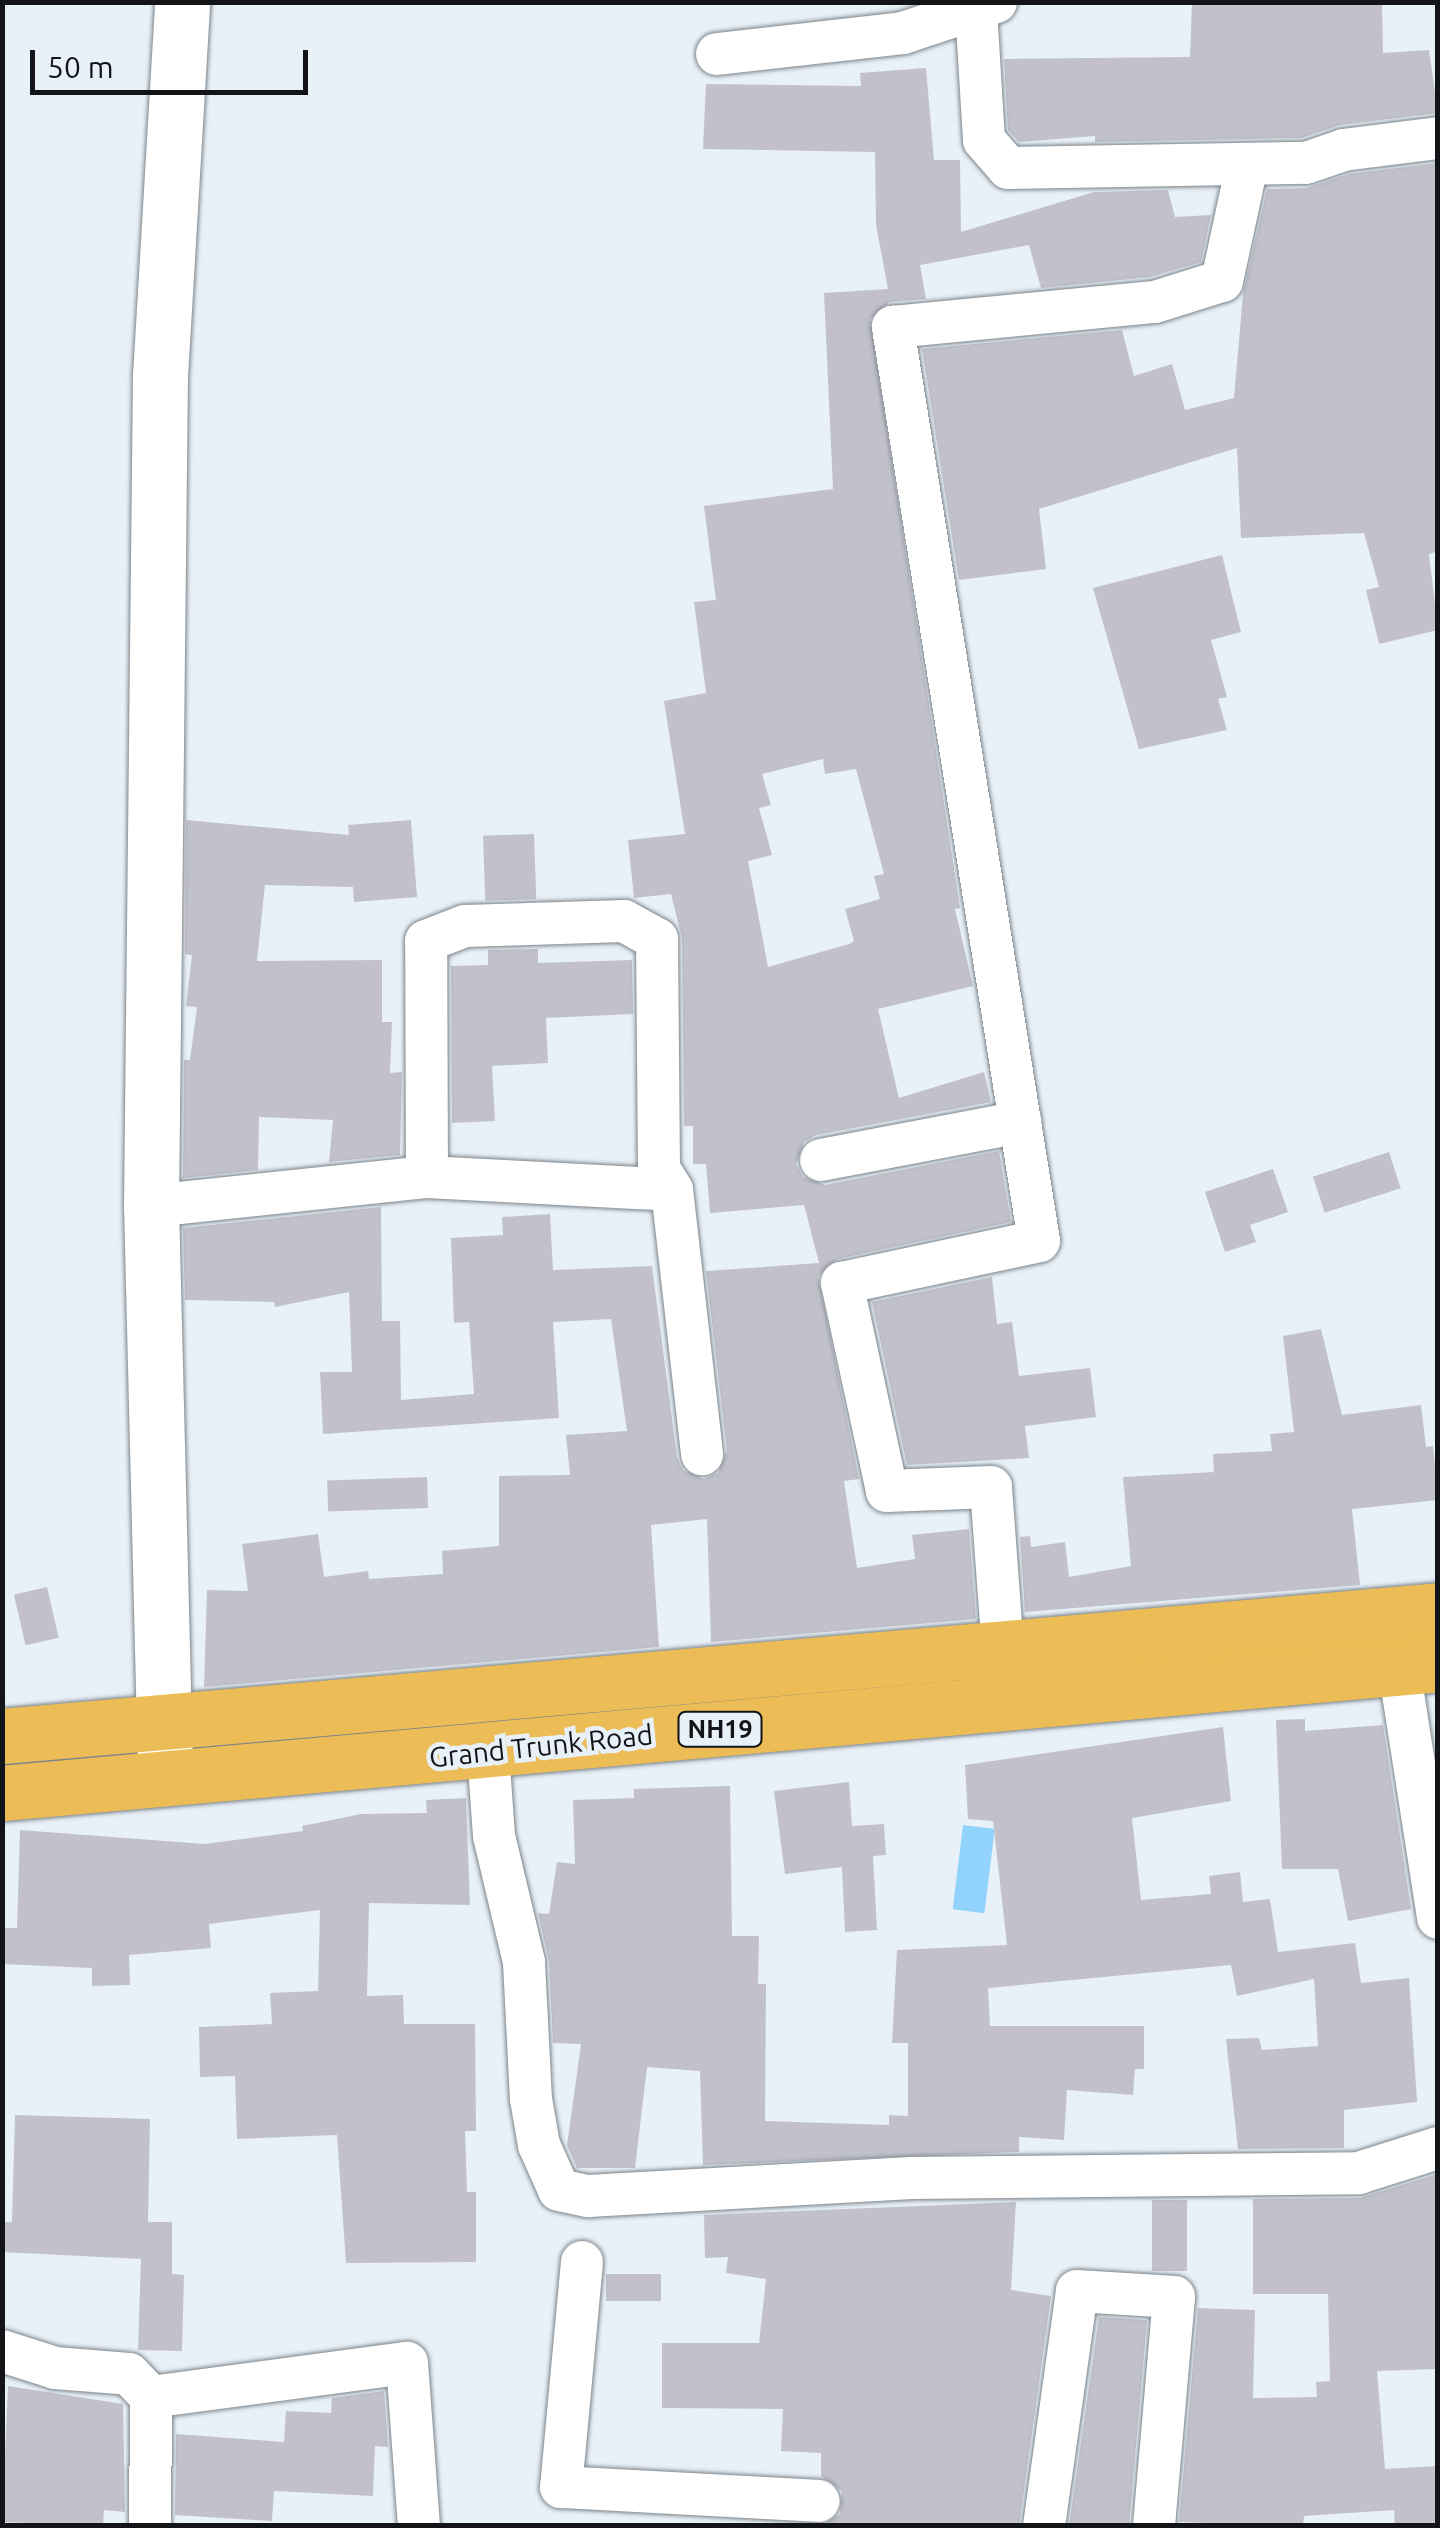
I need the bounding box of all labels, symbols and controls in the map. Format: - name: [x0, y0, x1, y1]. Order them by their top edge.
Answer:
- scale bar: [35, 30, 312, 92]
- text: 50 m: [47, 50, 114, 84]
- road number: NH19: [678, 1709, 762, 1749]
- street label: Grand Trunk Road: [428, 1718, 654, 1774]

